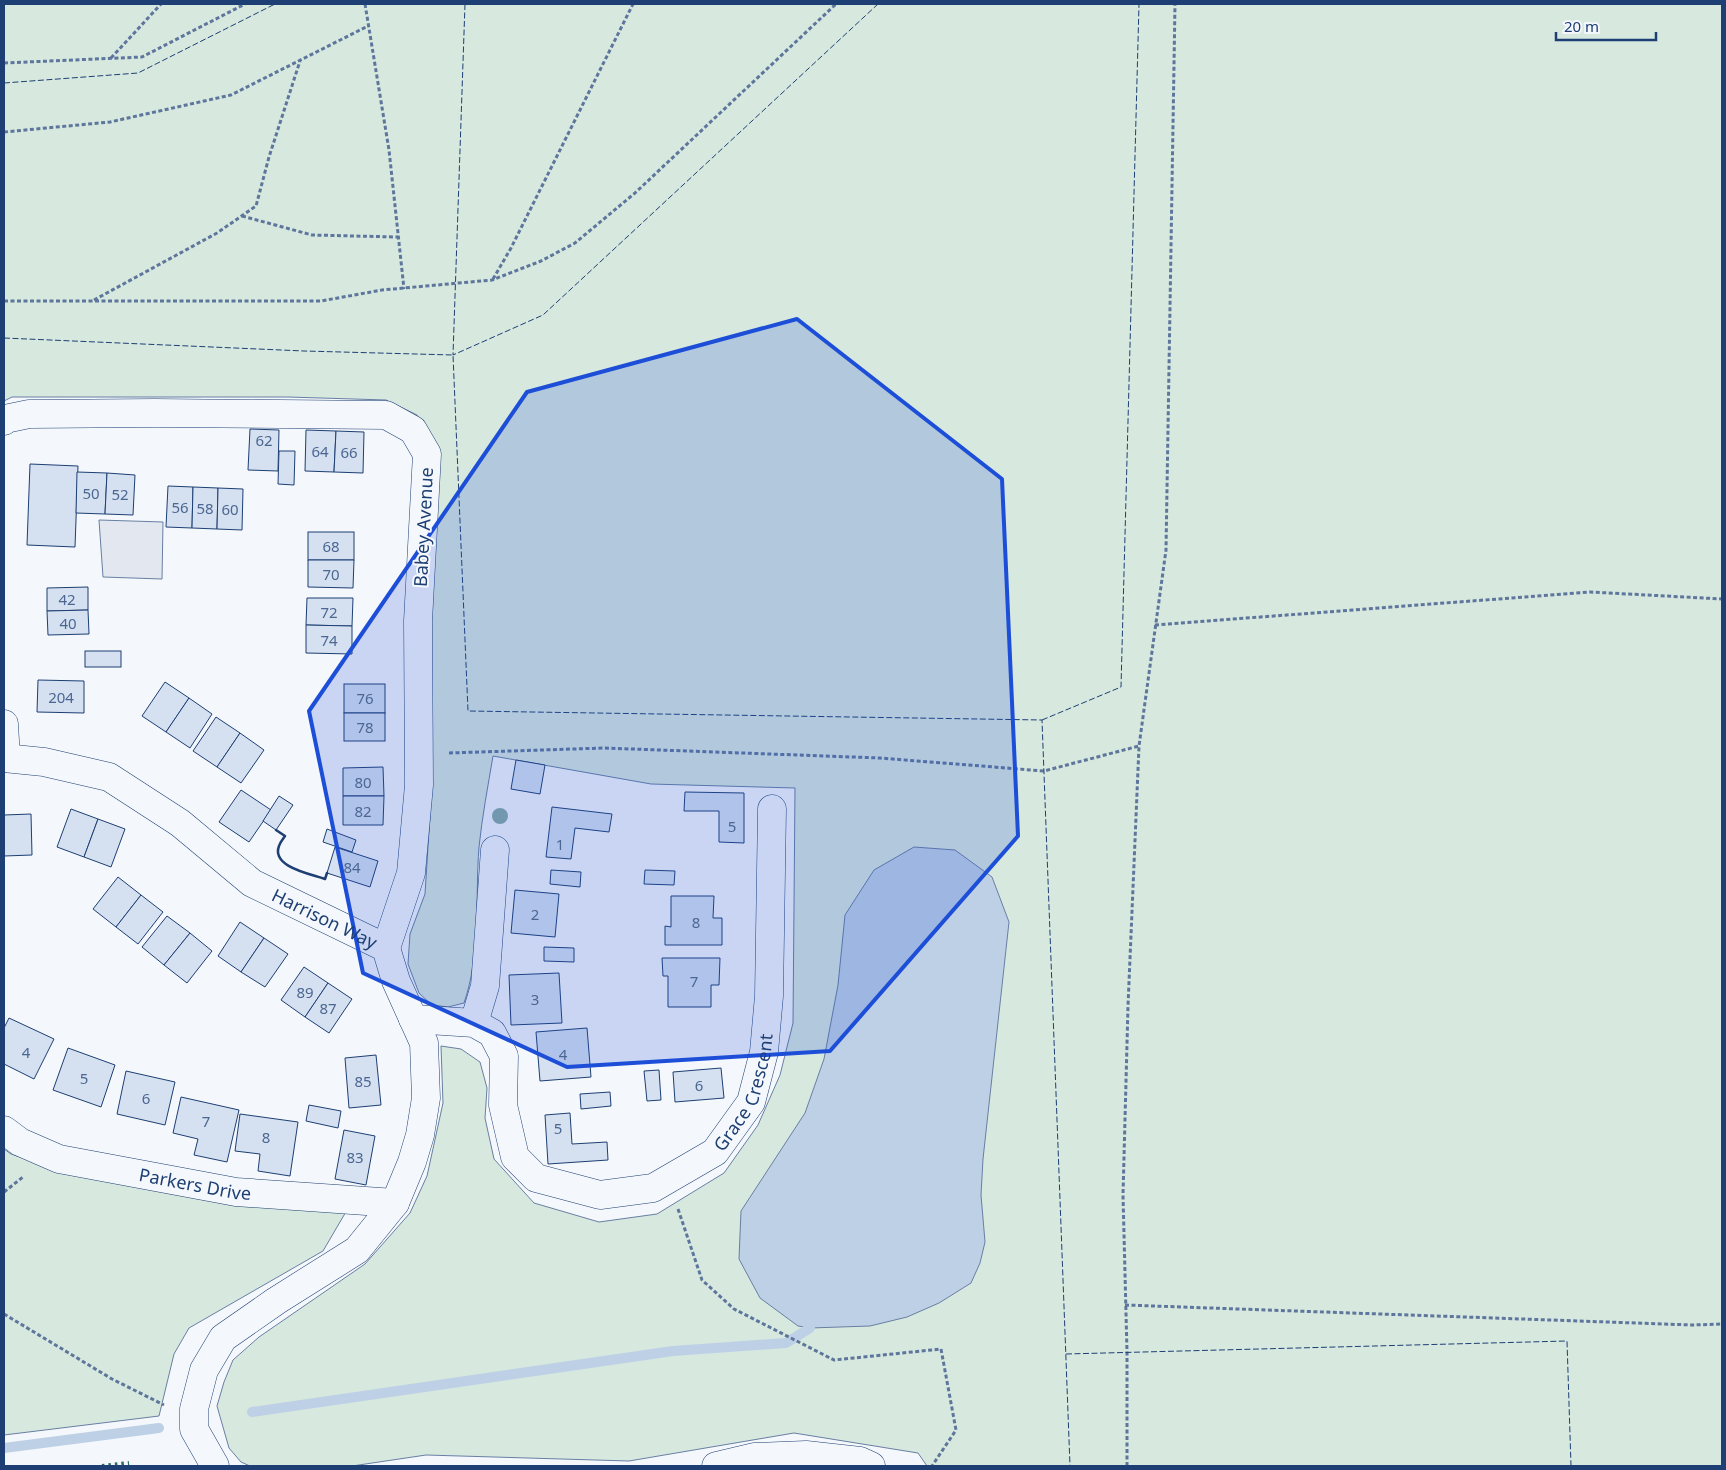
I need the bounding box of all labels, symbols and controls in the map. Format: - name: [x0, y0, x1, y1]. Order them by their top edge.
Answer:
- scale bar: [1556, 10, 1656, 42]
- text: 20 m: [1564, 16, 1599, 36]
- house number: 62: [255, 430, 273, 450]
- house number: 64: [311, 441, 329, 461]
- house number: 66: [340, 442, 358, 462]
- street label: Babey Avenue: [408, 467, 438, 587]
- house number: 50: [82, 483, 100, 503]
- house number: 52: [111, 484, 129, 504]
- house number: 56: [171, 497, 189, 517]
- house number: 58: [196, 498, 214, 518]
- house number: 60: [221, 499, 239, 519]
- house number: 68: [322, 536, 340, 556]
- house number: 70: [322, 564, 340, 584]
- house number: 42: [58, 589, 76, 609]
- house number: 72: [320, 602, 338, 622]
- house number: 40: [59, 613, 77, 633]
- house number: 74: [320, 630, 338, 650]
- house number: 204: [48, 687, 74, 707]
- house number: 76: [356, 688, 374, 708]
- house number: 78: [356, 717, 374, 737]
- house number: 80: [354, 772, 372, 792]
- house number: 82: [354, 801, 372, 821]
- house number: 5: [728, 816, 736, 836]
- house number: 1: [556, 834, 564, 854]
- house number: 84: [343, 857, 361, 877]
- street label: Harrison Way: [268, 883, 382, 954]
- house number: 2: [531, 904, 539, 924]
- house number: 8: [692, 912, 700, 932]
- house number: 7: [690, 971, 698, 991]
- house number: 89: [296, 982, 314, 1002]
- house number: 3: [531, 989, 539, 1009]
- house number: 87: [319, 998, 337, 1018]
- street label: Grace Crescent: [708, 1032, 778, 1156]
- house number: 4: [22, 1042, 31, 1062]
- house number: 4: [559, 1044, 568, 1064]
- house number: 5: [80, 1068, 88, 1088]
- house number: 85: [354, 1071, 372, 1091]
- house number: 6: [695, 1075, 703, 1095]
- house number: 6: [142, 1088, 150, 1108]
- house number: 7: [202, 1111, 210, 1131]
- house number: 5: [554, 1118, 562, 1138]
- house number: 8: [262, 1127, 270, 1147]
- house number: 83: [346, 1147, 364, 1167]
- street label: Parkers Drive: [137, 1162, 252, 1205]

